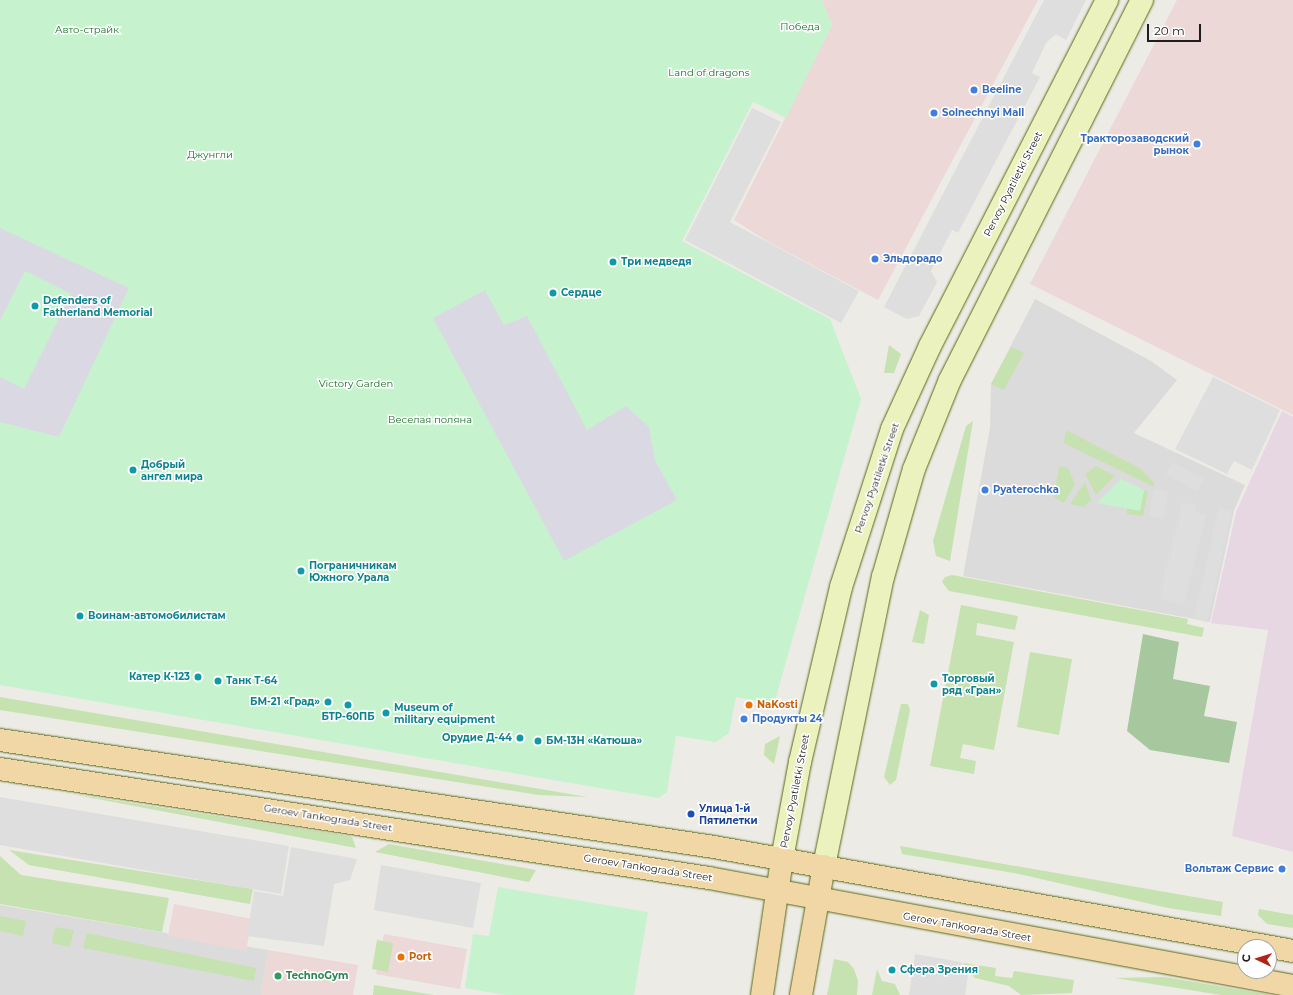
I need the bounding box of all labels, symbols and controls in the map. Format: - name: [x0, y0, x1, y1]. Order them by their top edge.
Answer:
- scale bar: [1149, 16, 1203, 42]
- park label: Победа: [780, 21, 820, 33]
- text: 20 m: [1154, 23, 1185, 38]
- park label: Авто-страйк: [55, 24, 119, 36]
- park label: Land of dragons: [668, 67, 750, 79]
- place label: Beeline: [982, 84, 1022, 96]
- marker: Beeline: [969, 85, 979, 95]
- place label: Solnechnyi Mall: [942, 107, 1024, 119]
- marker: Solnechnyi Mall: [929, 108, 939, 118]
- street label: Pervoy Pyatiletki Street: [981, 130, 1045, 238]
- place label: Тракторозаводский рынок: [1080, 132, 1189, 156]
- marker: Тракторозаводский рынок: [1192, 139, 1202, 149]
- park label: Джунгли: [187, 149, 233, 161]
- place label: Эльдорадо: [883, 253, 943, 265]
- marker: Эльдорадо: [870, 254, 880, 264]
- place label: Три медведя: [621, 256, 692, 268]
- marker: Три медведя: [608, 257, 618, 267]
- place label: Сердце: [561, 287, 602, 299]
- marker: Сердце: [548, 288, 558, 298]
- place label: Defenders of Fatherland Memorial: [43, 294, 153, 318]
- marker: Defenders of Fatherland Memorial: [30, 301, 40, 311]
- park label: Victory Garden: [319, 378, 393, 390]
- park label: Веселая поляна: [388, 414, 472, 426]
- street label: Pervoy Pyatiletki Street: [852, 421, 902, 535]
- place label: Добрый ангел мира: [141, 458, 203, 482]
- marker: Добрый ангел мира: [128, 465, 138, 475]
- place label: Pyaterochka: [993, 484, 1059, 496]
- marker: Pyaterochka: [980, 485, 990, 495]
- place label: Пограничникам Южного Урала: [309, 559, 397, 582]
- marker: Пограничникам Южного Урала: [296, 566, 306, 576]
- place label: Воинам-автомобилистам: [88, 610, 226, 622]
- marker: Воинам-автомобилистам: [75, 611, 85, 621]
- place label: Катер К-123: [129, 671, 190, 683]
- marker: Катер К-123: [193, 672, 203, 682]
- place label: Торговый ряд «Гран»: [942, 672, 1001, 696]
- place label: Танк Т-64: [226, 675, 277, 687]
- marker: Танк Т-64: [213, 676, 223, 686]
- marker: Торговый ряд «Гран»: [929, 679, 939, 689]
- place label: БМ-21 «Град»: [250, 696, 320, 708]
- marker: БМ-21 «Град»: [323, 697, 333, 707]
- place label: NaKosti: [757, 699, 798, 711]
- marker: БТР-60ПБ: [343, 700, 353, 710]
- marker: NaKosti: [744, 700, 754, 710]
- place label: Museum of military equipment: [394, 701, 495, 724]
- marker: Museum of military equipment: [381, 708, 391, 718]
- place label: БТР-60ПБ: [321, 711, 375, 723]
- place label: Продукты 24: [752, 713, 823, 725]
- marker: Продукты 24: [739, 714, 749, 724]
- place label: Орудие Д-44: [442, 732, 512, 744]
- marker: Орудие Д-44: [515, 733, 525, 743]
- street label: Pervoy Pyatiletki Street: [778, 733, 812, 849]
- place label: БМ-13Н «Катюша»: [546, 735, 642, 747]
- marker: БМ-13Н «Катюша»: [533, 736, 543, 746]
- street label: Geroev Tankograda Street: [263, 802, 393, 834]
- place label: Улица 1-й Пятилетки: [699, 802, 758, 826]
- marker: Улица 1-й Пятилетки: [686, 809, 696, 819]
- street label: Geroev Tankograda Street: [583, 852, 713, 884]
- place label: Вольтаж Сервис: [1185, 863, 1274, 875]
- marker: Вольтаж Сервис: [1277, 864, 1287, 874]
- street label: Geroev Tankograda Street: [902, 910, 1032, 944]
- north arrow: [1237, 939, 1277, 979]
- place label: Port: [409, 951, 432, 963]
- marker: Port: [396, 952, 406, 962]
- text: С: [1239, 954, 1253, 963]
- place label: Сфера Зрения: [900, 964, 978, 976]
- marker: Сфера Зрения: [887, 965, 897, 975]
- place label: TechnoGym: [286, 970, 348, 982]
- marker: TechnoGym: [273, 971, 283, 981]

